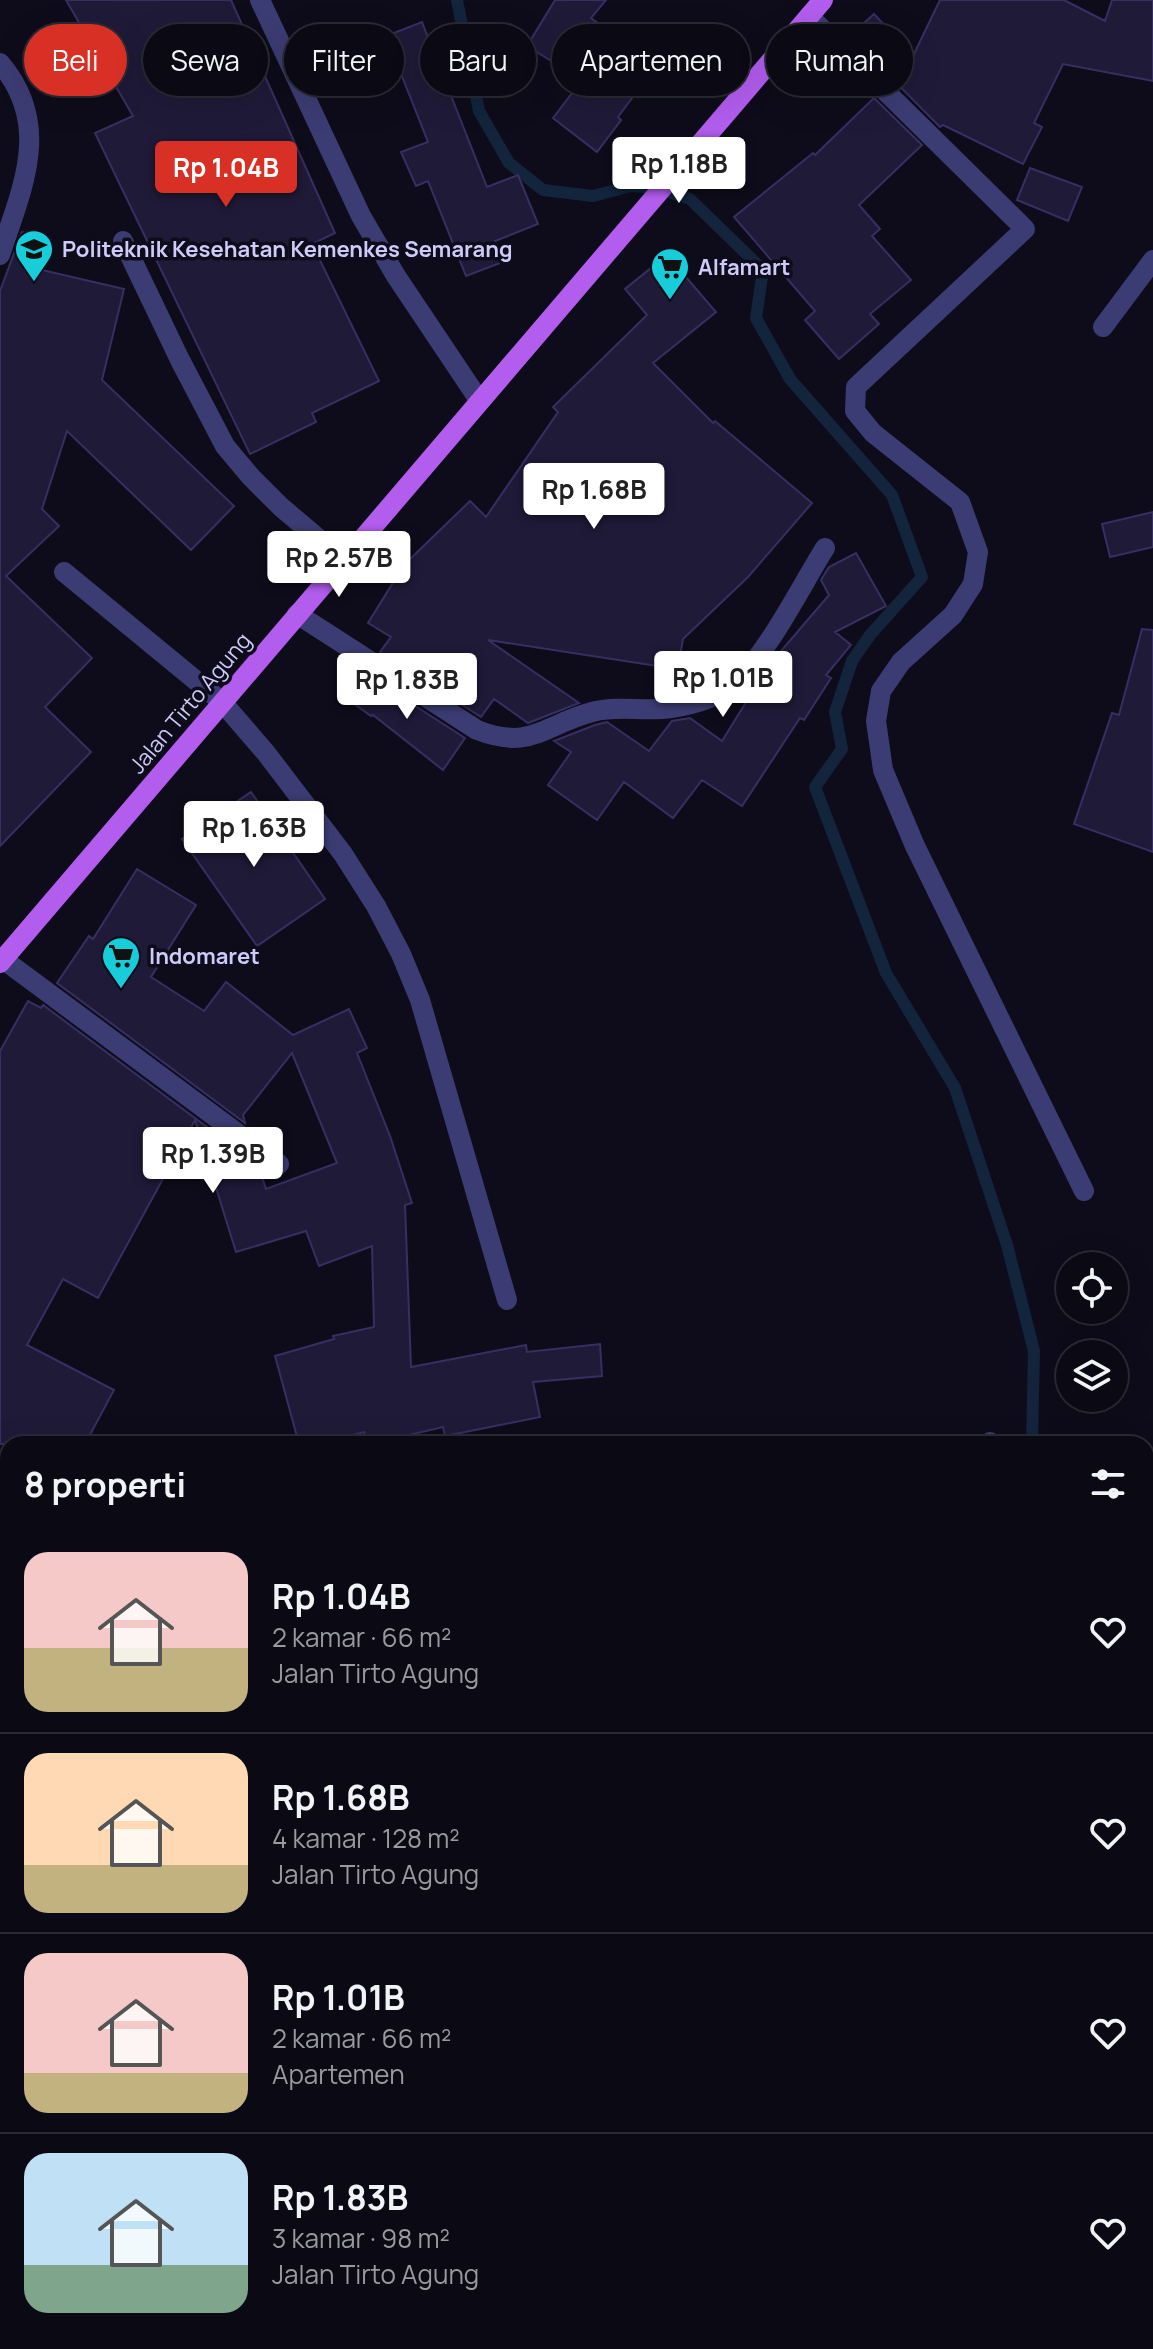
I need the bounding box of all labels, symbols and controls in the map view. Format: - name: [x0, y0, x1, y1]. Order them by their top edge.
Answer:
- chip: Beli: [24, 24, 127, 96]
- chip: Sewa: [143, 24, 268, 96]
- chip: Filter: [284, 24, 404, 96]
- chip: Baru: [420, 24, 536, 96]
- chip: Apartemen: [552, 24, 750, 96]
- chip: Rumah: [766, 24, 913, 96]
- pin: Rp 1.18B: [596, 137, 762, 205]
- pin: Rp 1.04B: [143, 141, 309, 209]
- text: Rp 1.18B: [630, 145, 728, 181]
- text: Rp 1.04B: [173, 149, 279, 185]
- school or university icon: Politeknik Kesehatan Kemenkes Semarang: [13, 228, 55, 283]
- place label: Politeknik Kesehatan Kemenkes Semarang: [62, 234, 513, 264]
- supermarket icon: Alfamart: [649, 246, 691, 301]
- place label: Alfamart: [698, 252, 790, 282]
- pin: Rp 1.68B: [511, 463, 677, 531]
- text: Rp 1.68B: [541, 471, 647, 507]
- pin: Rp 2.57B: [256, 531, 422, 599]
- text: Rp 2.57B: [285, 539, 393, 575]
- street label: Jalan Tirto Agung: [122, 626, 258, 780]
- pin: Rp 1.01B: [640, 651, 806, 719]
- pin: Rp 1.83B: [324, 653, 490, 721]
- text: Rp 1.01B: [672, 659, 774, 695]
- text: Rp 1.83B: [355, 661, 459, 697]
- pin: Rp 1.63B: [171, 801, 337, 869]
- text: Rp 1.63B: [202, 809, 306, 845]
- supermarket icon: Indomaret: [100, 935, 142, 990]
- place label: Indomaret: [149, 941, 260, 971]
- pin: Rp 1.39B: [130, 1127, 296, 1195]
- text: Rp 1.39B: [161, 1135, 265, 1171]
- map controls: [1056, 1252, 1128, 1412]
- button: locate: [1056, 1252, 1128, 1324]
- button: layers: [1056, 1340, 1128, 1412]
- text: 8 properti: [24, 1461, 186, 1507]
- icon: filters: [1086, 1462, 1130, 1506]
- text: Rp 1.04B: [272, 1573, 411, 1619]
- icon: home: [88, 1584, 184, 1680]
- icon: heart: [1086, 1610, 1130, 1654]
- text: 2 kamar · 66 m²: [272, 1619, 451, 1655]
- text: Jalan Tirto Agung: [272, 1655, 479, 1691]
- text: Rp 1.68B: [272, 1774, 409, 1820]
- icon: home: [88, 1785, 184, 1881]
- icon: heart: [1086, 1811, 1130, 1855]
- text: 4 kamar · 128 m²: [272, 1820, 460, 1856]
- text: Jalan Tirto Agung: [272, 1856, 479, 1892]
- text: Rp 1.01B: [272, 1974, 405, 2020]
- icon: home: [88, 1985, 184, 2081]
- icon: heart: [1086, 2011, 1130, 2055]
- text: 2 kamar · 66 m²: [272, 2020, 451, 2056]
- text: Apartemen: [272, 2056, 405, 2092]
- text: Rp 1.83B: [272, 2174, 408, 2220]
- icon: home: [88, 2185, 184, 2281]
- icon: heart: [1086, 2211, 1130, 2255]
- text: 3 kamar · 98 m²: [272, 2220, 450, 2256]
- text: Jalan Tirto Agung: [272, 2256, 479, 2292]

